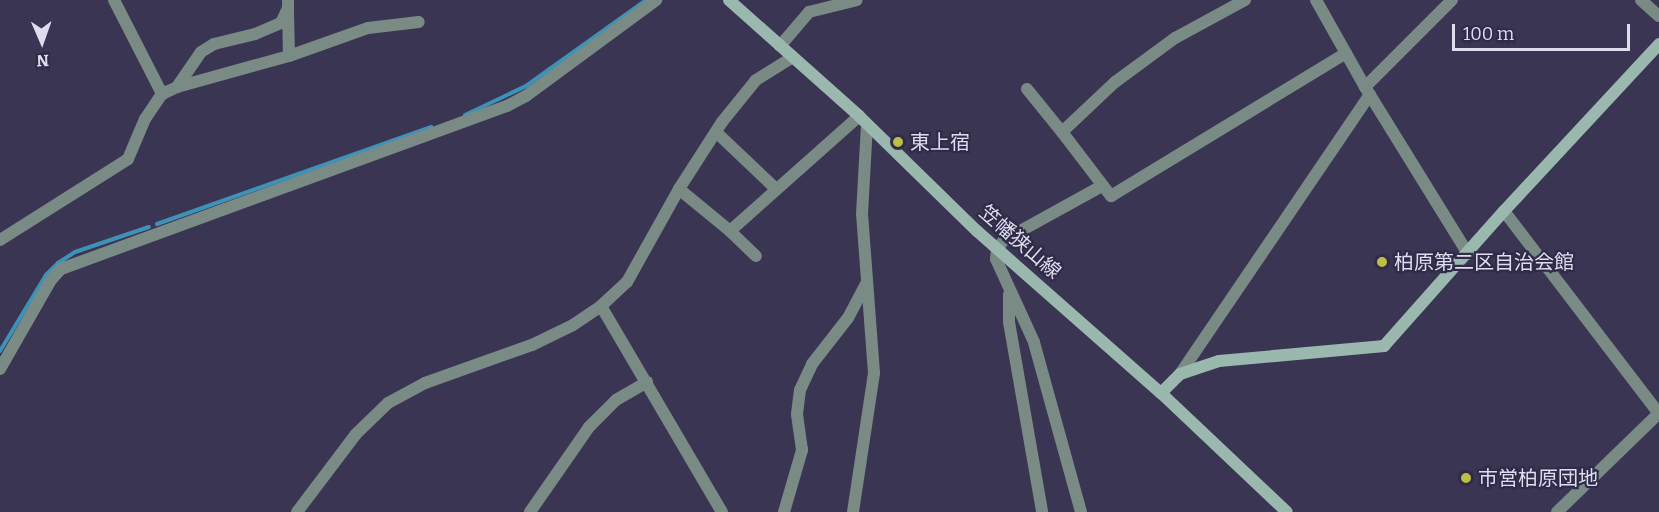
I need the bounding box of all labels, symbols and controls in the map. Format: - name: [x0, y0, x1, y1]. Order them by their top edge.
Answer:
- north arrow: [12, 12, 72, 72]
- scale bar: [1455, 12, 1634, 50]
- text: 100 m: [1463, 23, 1514, 45]
- text: N: [36, 51, 49, 70]
- place label: 東上宿: [910, 130, 970, 154]
- marker: 東上宿: [891, 135, 905, 149]
- street label: 笠幡狭山線: [974, 200, 1066, 284]
- place label: 柏原第二区自治会館: [1394, 250, 1574, 274]
- marker: 柏原第二区自治会館: [1375, 255, 1389, 269]
- place label: 市営柏原団地: [1478, 466, 1598, 490]
- marker: 市営柏原団地: [1459, 471, 1473, 485]

